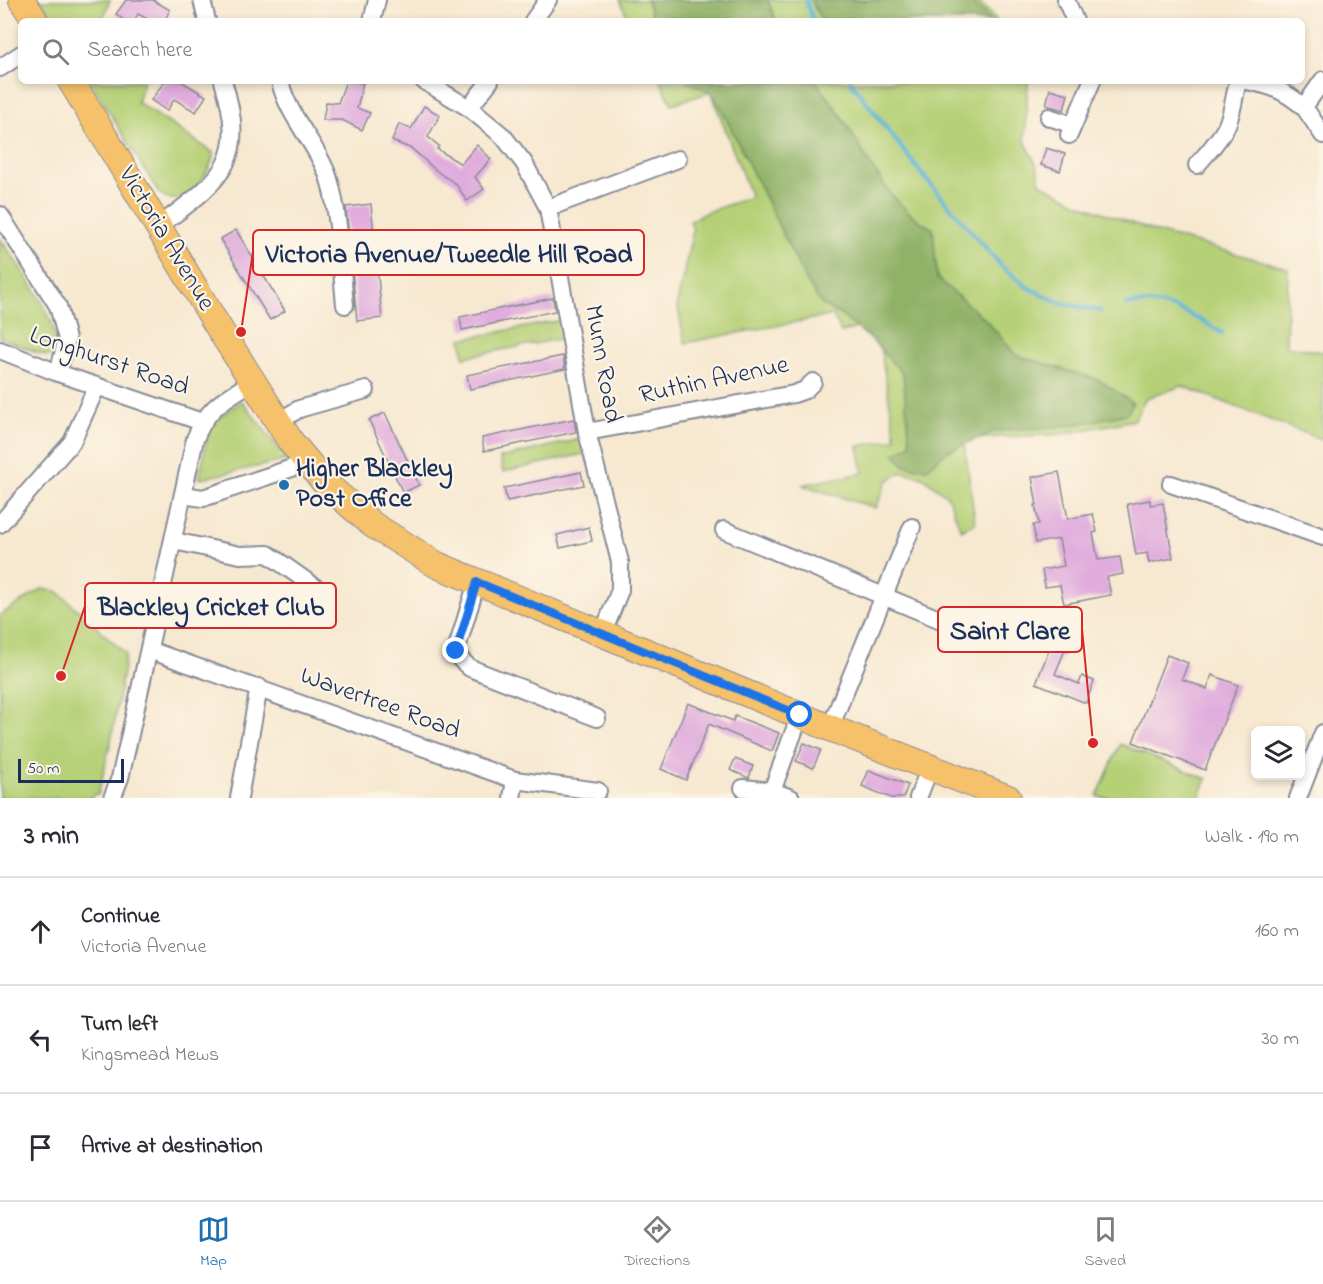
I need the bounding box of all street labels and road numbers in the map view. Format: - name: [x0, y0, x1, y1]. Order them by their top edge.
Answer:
- street label: Victoria Avenue: [107, 158, 224, 319]
- street label: Munn Road: [573, 302, 631, 426]
- street label: Longhurst Road: [24, 317, 194, 407]
- street label: Ruthin Avenue: [636, 347, 793, 415]
- street label: Wavertree Road: [295, 657, 466, 751]

